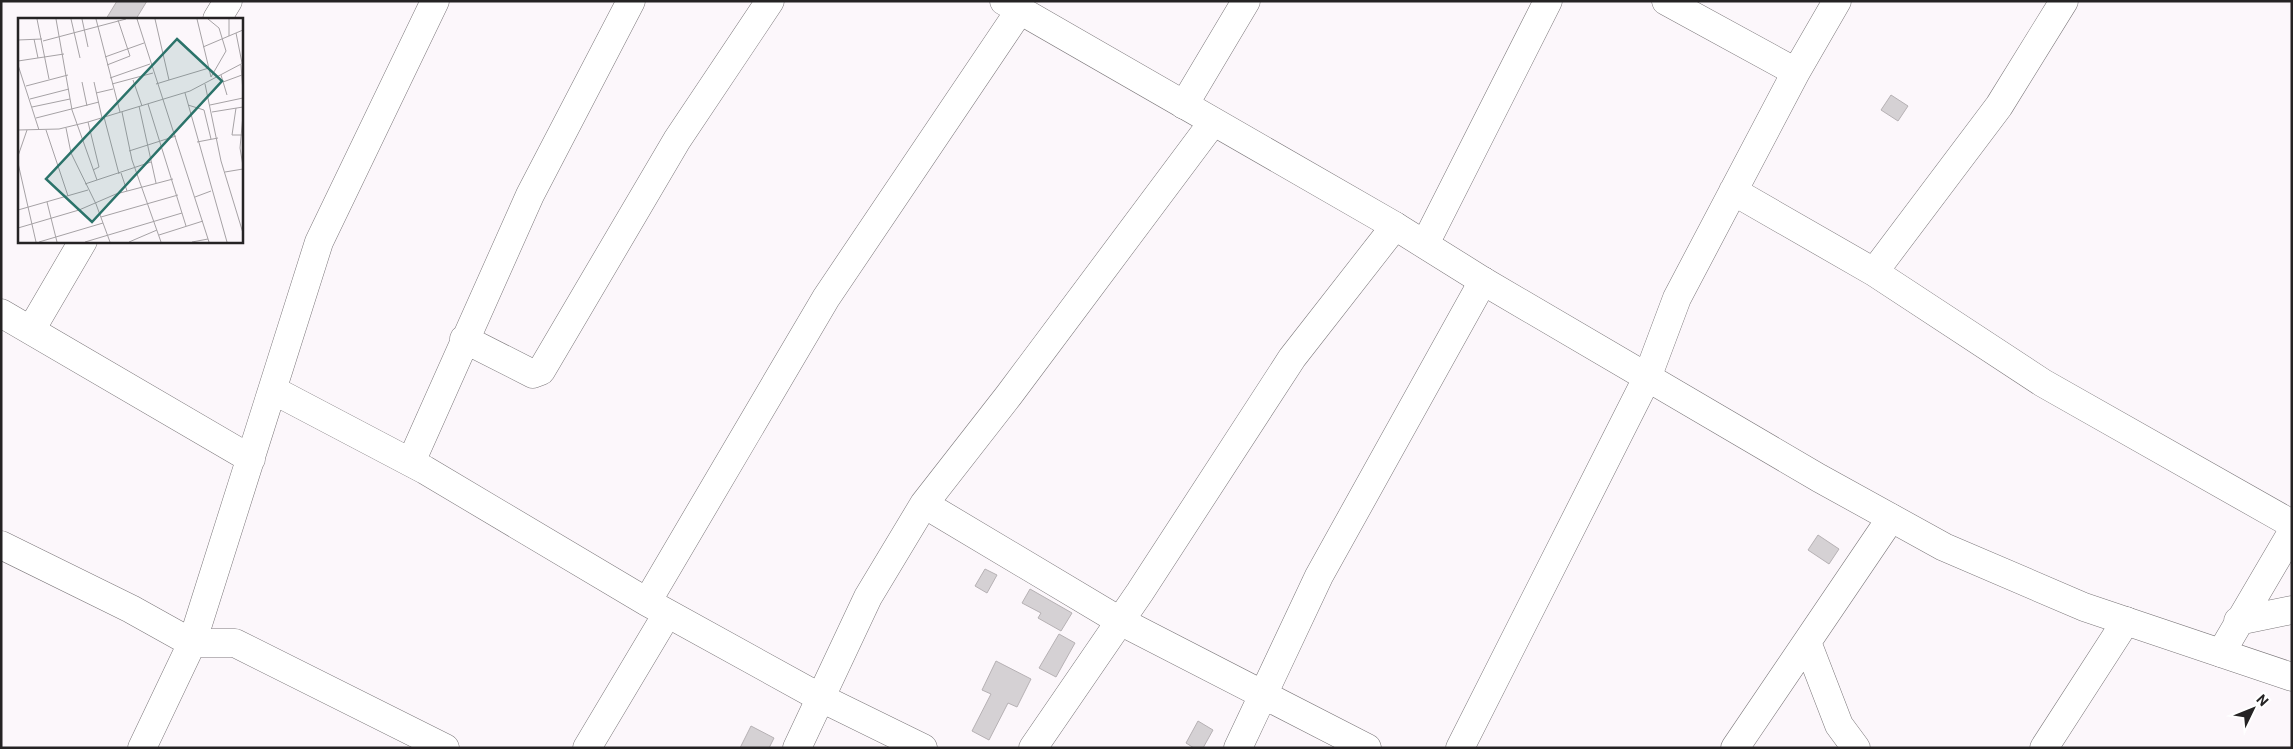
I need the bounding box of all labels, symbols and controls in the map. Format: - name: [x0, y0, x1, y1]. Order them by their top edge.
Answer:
- inset map: [18, 18, 242, 242]
- north arrow: [2228, 684, 2278, 734]
- text: N: [2253, 691, 2272, 709]

